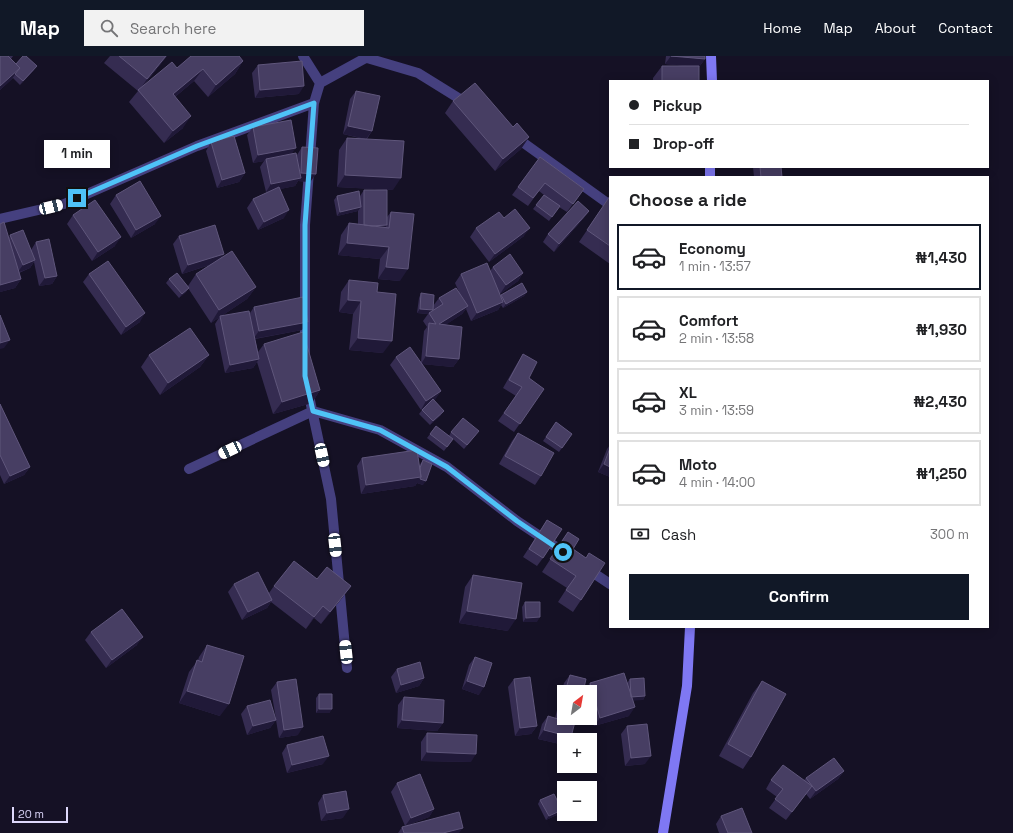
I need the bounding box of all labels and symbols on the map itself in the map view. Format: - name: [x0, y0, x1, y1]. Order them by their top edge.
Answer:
- callout: 1 min: [44, 140, 110, 168]
- route end: [68, 189, 86, 207]
- car: [38, 198, 64, 216]
- car: [217, 439, 243, 461]
- car: [314, 442, 330, 468]
- car: [328, 532, 342, 558]
- route start: [554, 543, 572, 561]
- car: [339, 639, 353, 665]
- north arrow: [557, 685, 597, 725]
- scale bar: [12, 805, 68, 824]

